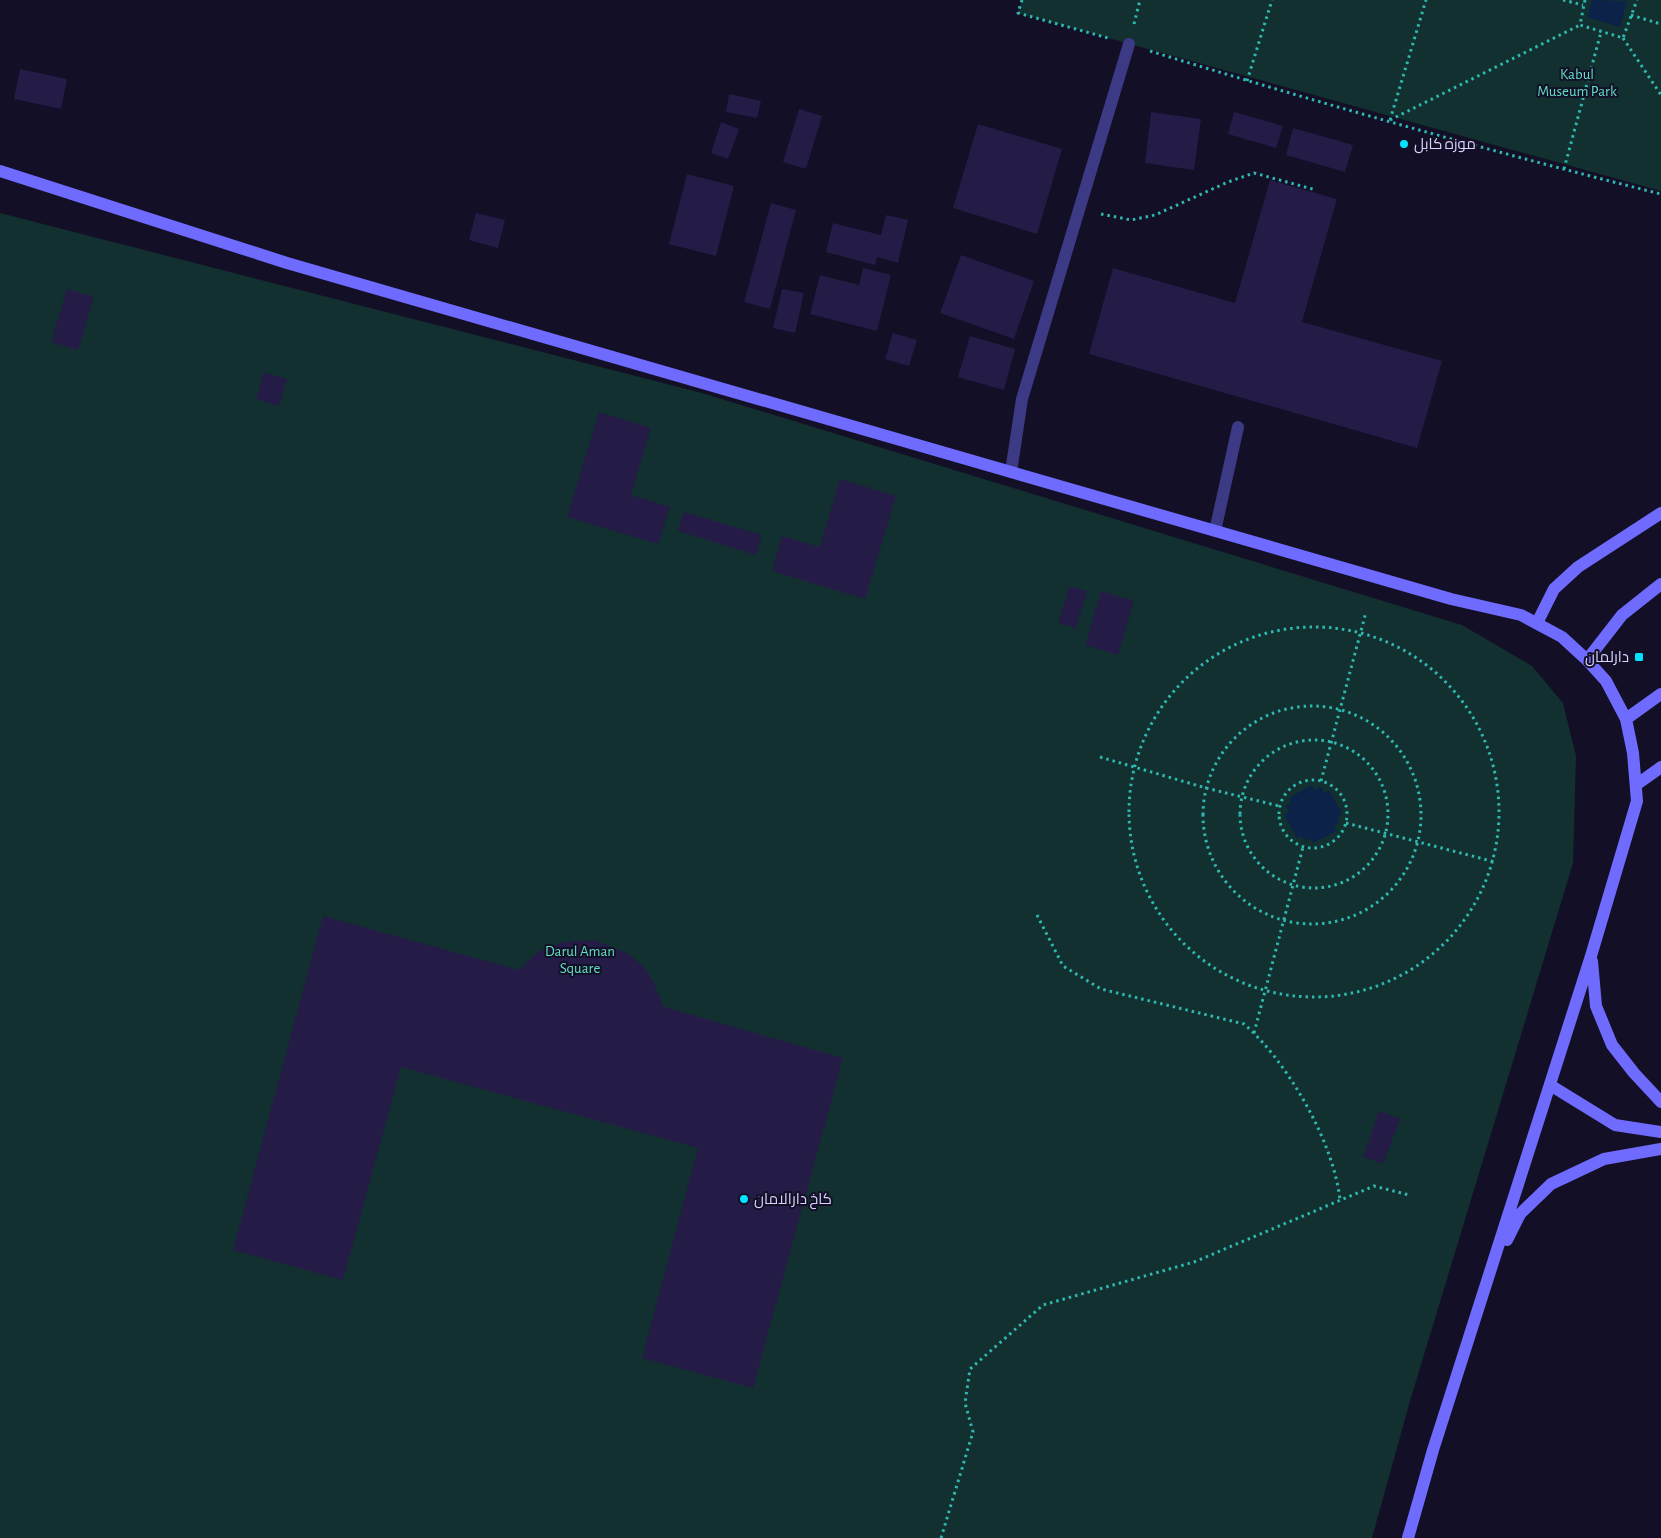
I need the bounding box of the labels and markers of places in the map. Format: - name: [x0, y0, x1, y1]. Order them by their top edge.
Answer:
- place label: موزه کابل: [1414, 137, 1476, 154]
- marker: موزه کابل: [1398, 138, 1410, 150]
- place label: دارلمان: [1585, 650, 1629, 667]
- marker: دارلمان: [1633, 651, 1645, 663]
- place label: کاخ دارالامان: [754, 1192, 832, 1210]
- marker: کاخ دارالامان: [738, 1193, 750, 1205]

